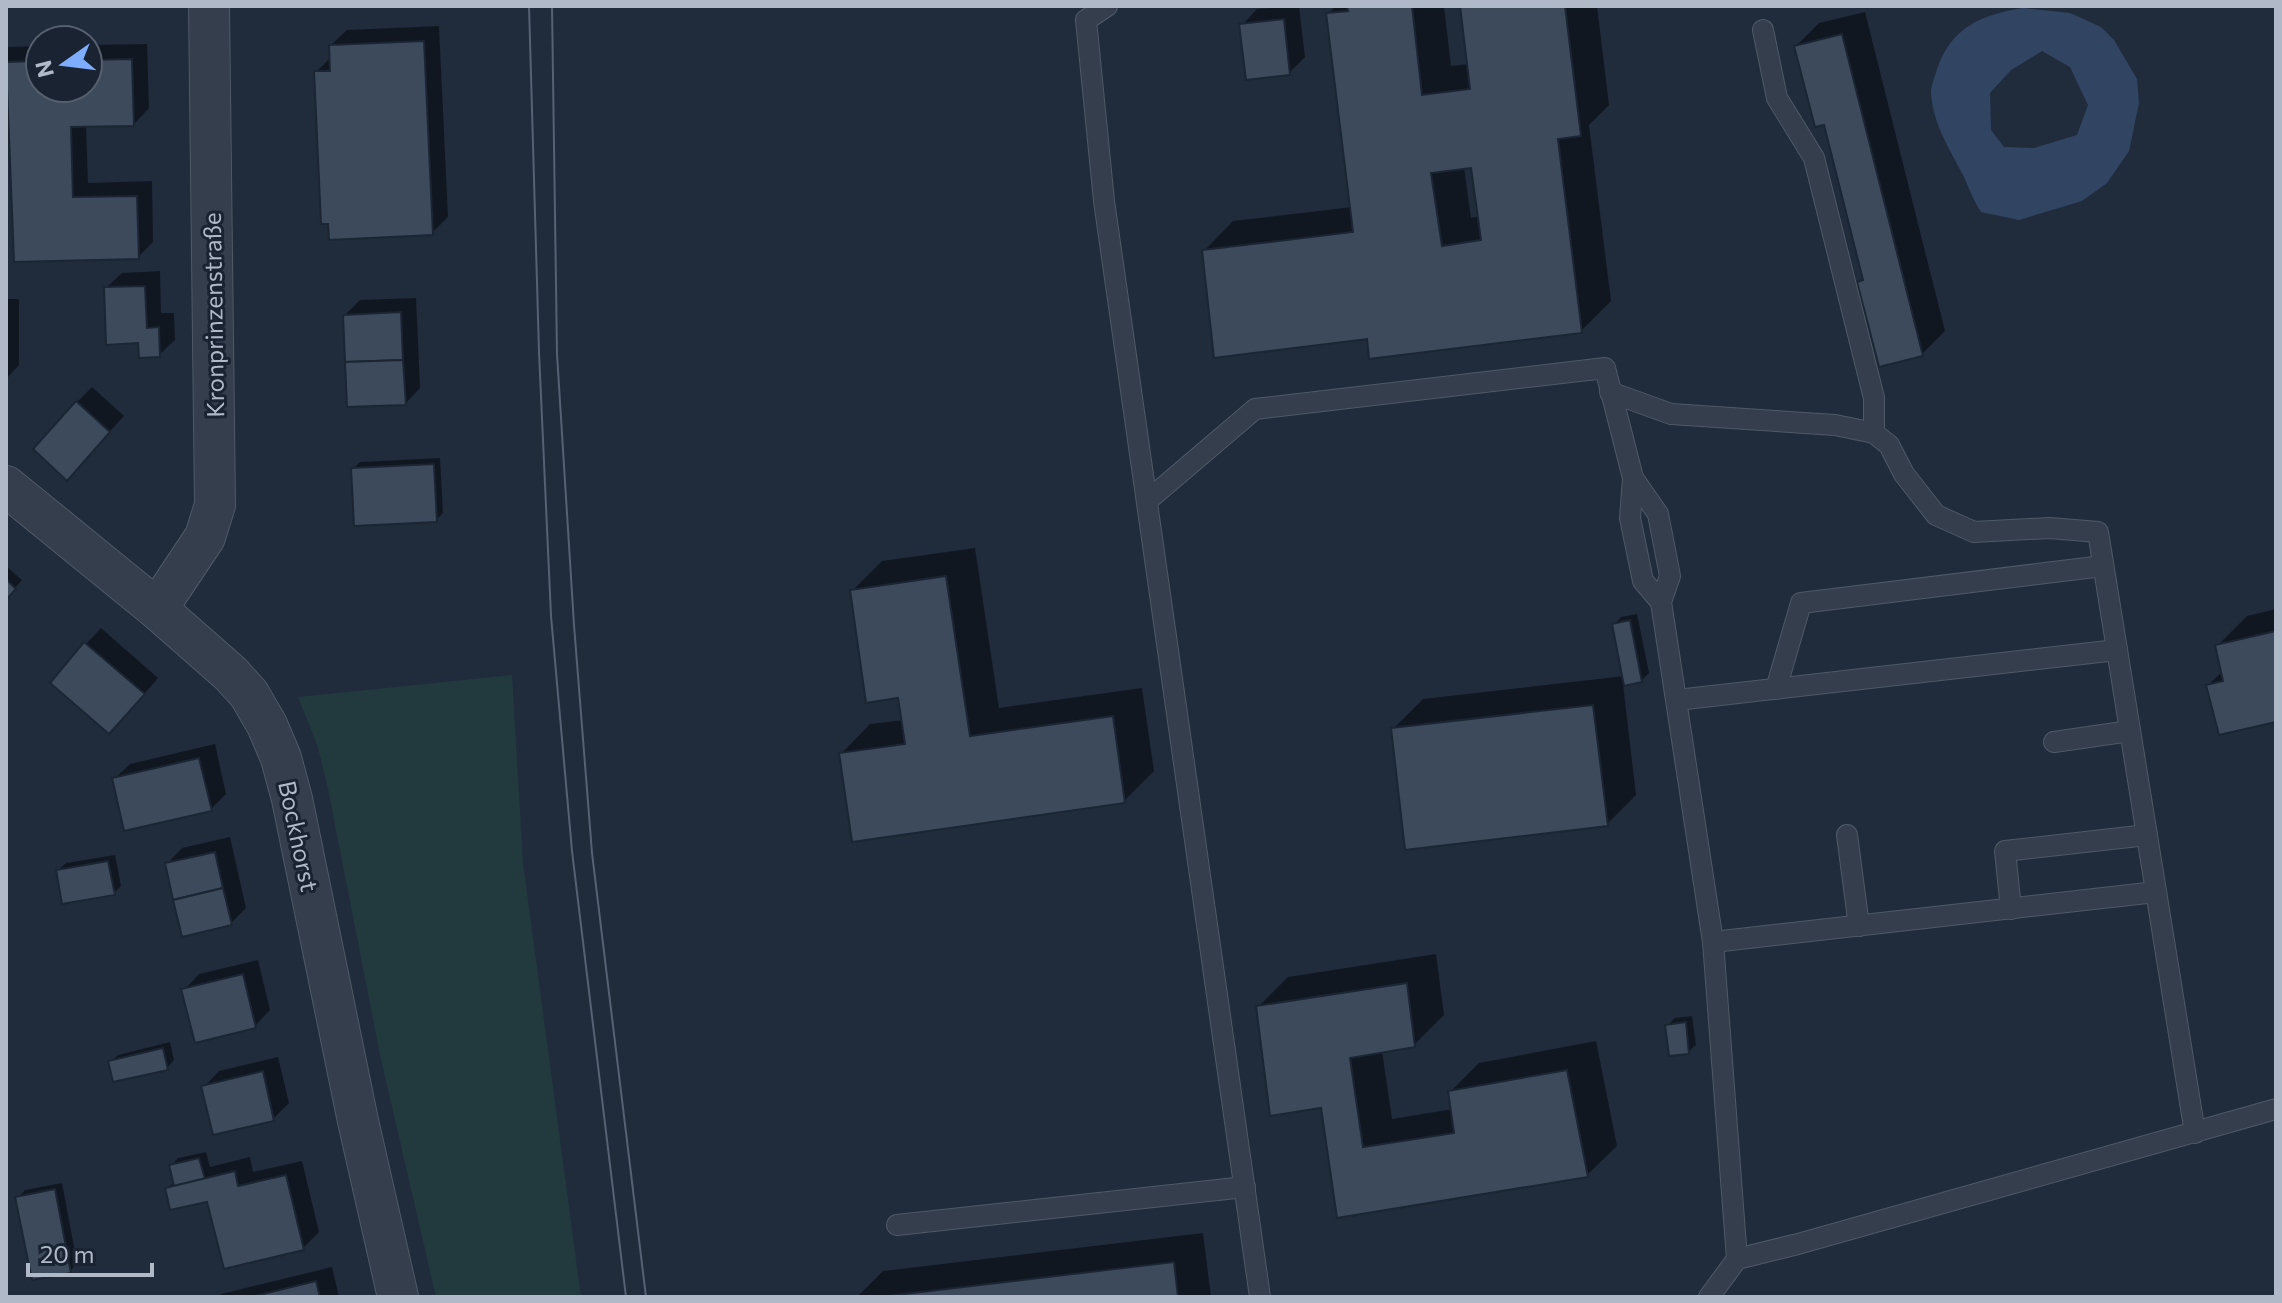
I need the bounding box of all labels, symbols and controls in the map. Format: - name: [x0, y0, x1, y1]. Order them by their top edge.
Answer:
- north arrow: [24, 24, 104, 104]
- text: N: [29, 58, 59, 80]
- street label: Kronprinzenstraße: [197, 212, 229, 418]
- street label: Bockhorst: [273, 778, 325, 894]
- scale bar: [28, 1227, 152, 1277]
- text: 20 m: [40, 1239, 94, 1268]

